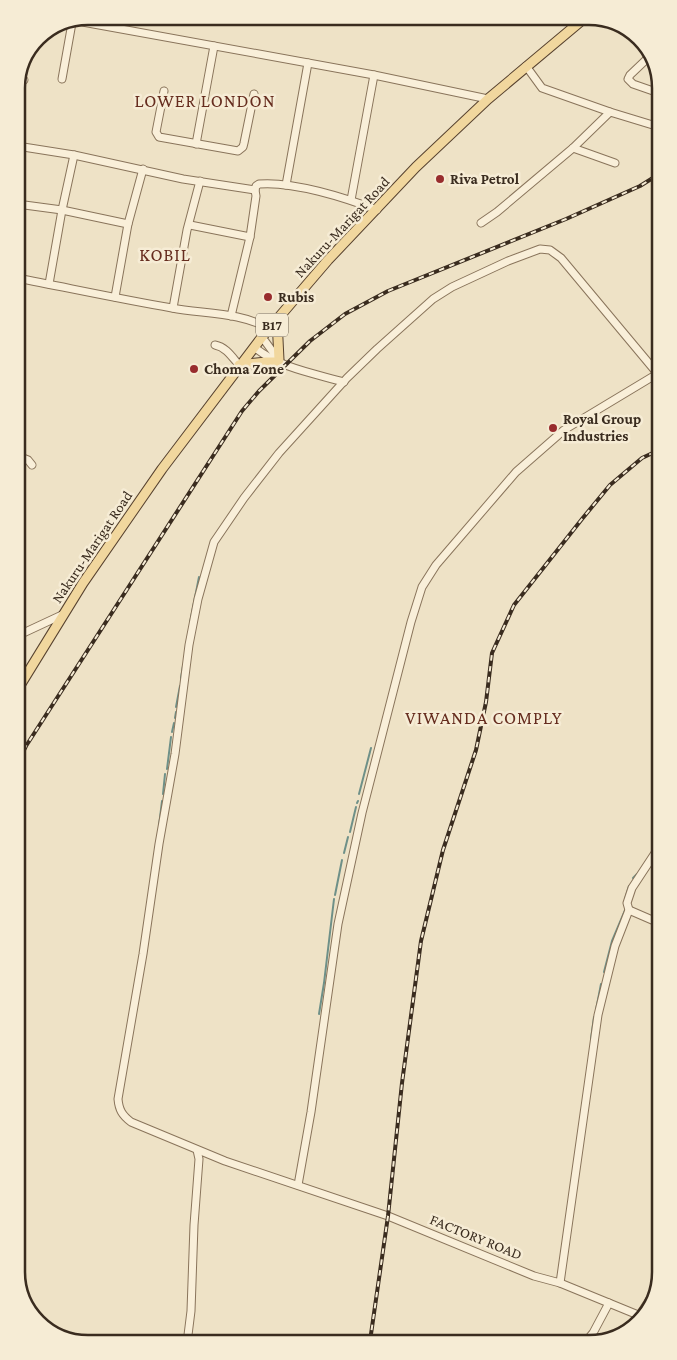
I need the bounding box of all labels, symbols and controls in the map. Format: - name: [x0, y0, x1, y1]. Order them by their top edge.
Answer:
- district label: LOWER LONDON: [134, 91, 276, 111]
- place label: Riva Petrol: [450, 171, 520, 187]
- street label: Nakuru-Marigat Road: [291, 173, 393, 281]
- marker: Riva Petrol: [434, 173, 446, 185]
- district label: KOBIL: [139, 245, 191, 265]
- place label: Rubis: [278, 289, 314, 305]
- marker: Rubis: [262, 291, 274, 303]
- road number: B17: [256, 314, 288, 336]
- place label: Choma Zone: [204, 361, 284, 377]
- marker: Choma Zone: [188, 363, 200, 375]
- place label: Royal Group Industries: [563, 411, 641, 444]
- marker: Royal Group Industries: [547, 422, 559, 434]
- street label: Nakuru-Marigat Road: [49, 488, 136, 607]
- district label: VIWANDA COMPLY: [405, 708, 563, 728]
- street label: FACTORY ROAD: [428, 1211, 524, 1263]

